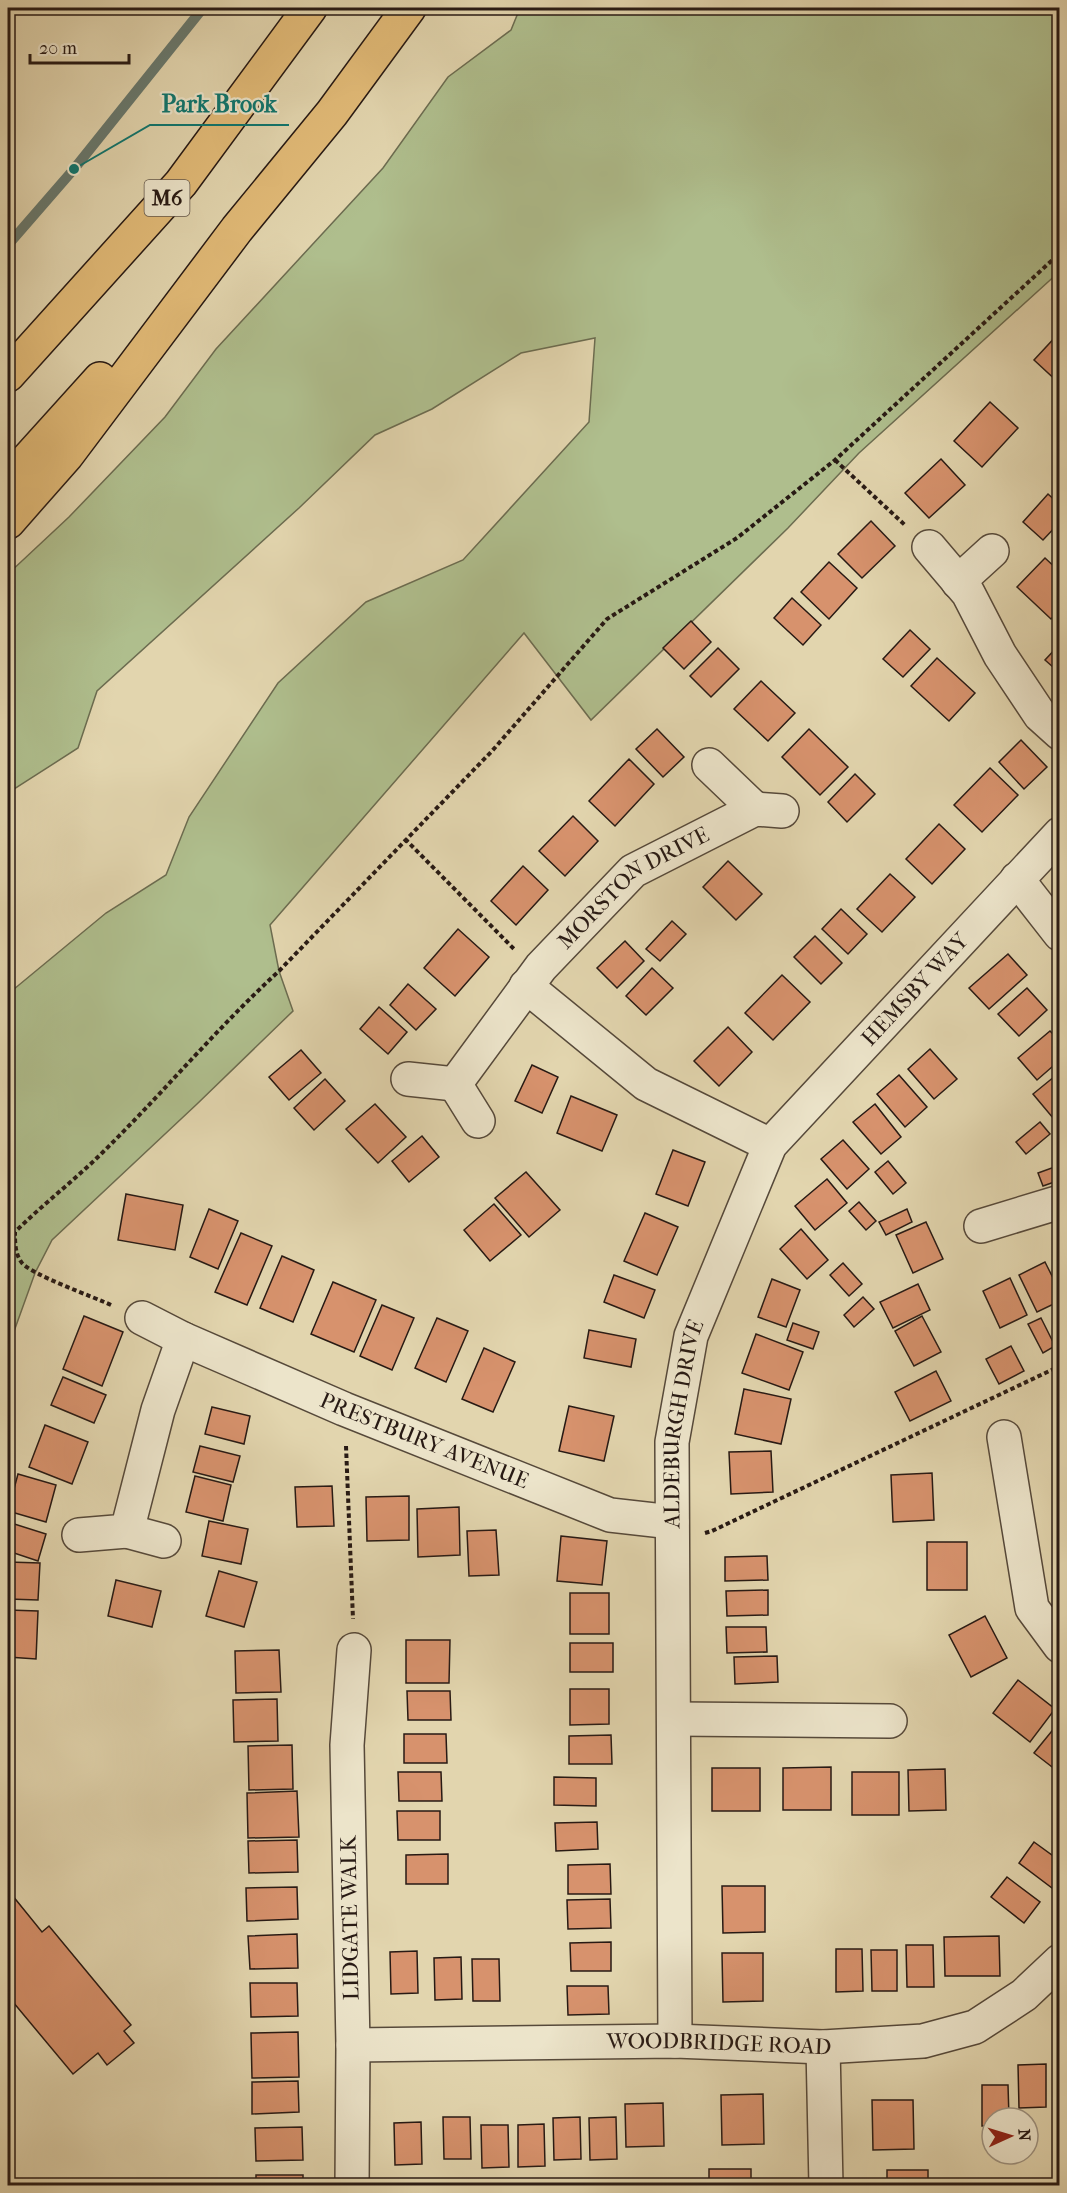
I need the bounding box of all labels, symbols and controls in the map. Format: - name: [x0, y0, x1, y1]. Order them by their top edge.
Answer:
- scale bar: [30, 27, 129, 65]
- text: 20 m: [39, 38, 77, 59]
- callout: Park Brook: [150, 83, 289, 125]
- text: Park Brook: [161, 90, 277, 118]
- road number: M6: [144, 180, 190, 216]
- street label: MORSTON DRIVE: [552, 822, 713, 954]
- street label: HEMSBY WAY: [856, 927, 975, 1051]
- street label: ALDEBURGH DRIVE: [659, 1316, 709, 1529]
- street label: PRESTBURY AVENUE: [316, 1387, 532, 1494]
- street label: LIDGATE WALK: [336, 1834, 364, 2001]
- street label: WOODBRIDGE ROAD: [605, 2028, 832, 2060]
- north arrow: [980, 2106, 1040, 2166]
- text: N: [1015, 2128, 1034, 2143]

